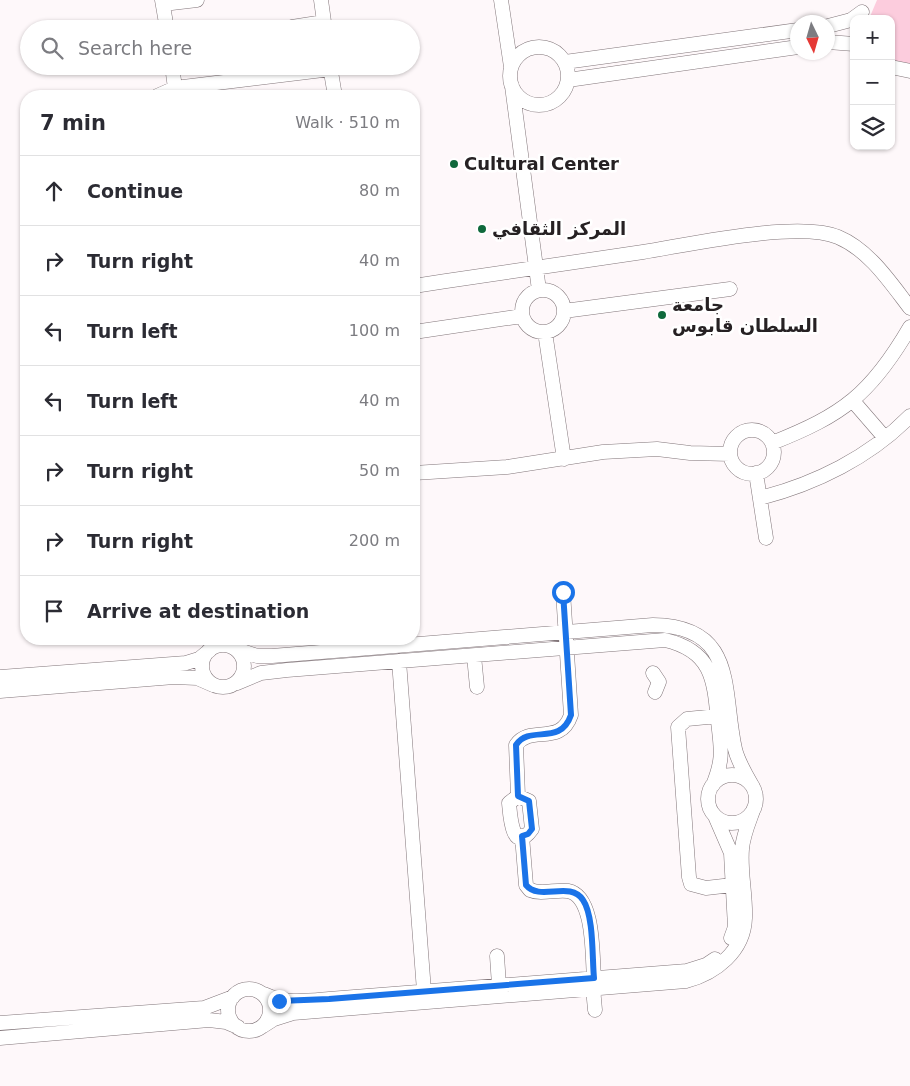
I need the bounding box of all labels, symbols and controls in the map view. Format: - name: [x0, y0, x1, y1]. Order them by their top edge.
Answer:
- north arrow: [790, 15, 835, 60]
- map controls: [850, 15, 895, 150]
- button: +: [850, 15, 895, 60]
- search box: [20, 20, 420, 75]
- icon: search: [38, 34, 66, 62]
- text: Search here: [78, 37, 192, 59]
- button: −: [850, 60, 895, 105]
- button: layers: [850, 105, 895, 150]
- text: 7 min: [40, 111, 106, 135]
- text: Walk · 510 m: [295, 113, 400, 132]
- place label: Cultural Center: [464, 153, 619, 174]
- marker: Cultural Center: [448, 158, 460, 170]
- icon: ahead: [40, 177, 68, 205]
- text: Continue: [87, 180, 183, 202]
- text: 80 m: [359, 181, 400, 200]
- place label: المركز الثقافي: [492, 218, 626, 240]
- marker: المركز الثقافي: [476, 223, 488, 235]
- icon: right: [40, 247, 68, 275]
- text: Turn right: [87, 250, 193, 272]
- text: 40 m: [359, 251, 400, 270]
- place label: جامعة السلطان قابوس: [672, 294, 818, 337]
- marker: جامعة السلطان قابوس: [656, 309, 668, 321]
- icon: left: [40, 317, 68, 345]
- text: Turn left: [87, 320, 178, 342]
- text: 100 m: [349, 321, 400, 340]
- icon: left: [40, 387, 68, 415]
- text: Turn left: [87, 390, 178, 412]
- text: 40 m: [359, 391, 400, 410]
- icon: right: [40, 457, 68, 485]
- text: Turn right: [87, 460, 193, 482]
- text: 50 m: [359, 461, 400, 480]
- icon: right: [40, 527, 68, 555]
- text: Turn right: [87, 530, 193, 552]
- text: 200 m: [349, 531, 400, 550]
- route start: [552, 581, 575, 604]
- icon: arrive: [40, 597, 68, 625]
- text: Arrive at destination: [87, 600, 309, 622]
- route end: [268, 990, 291, 1013]

